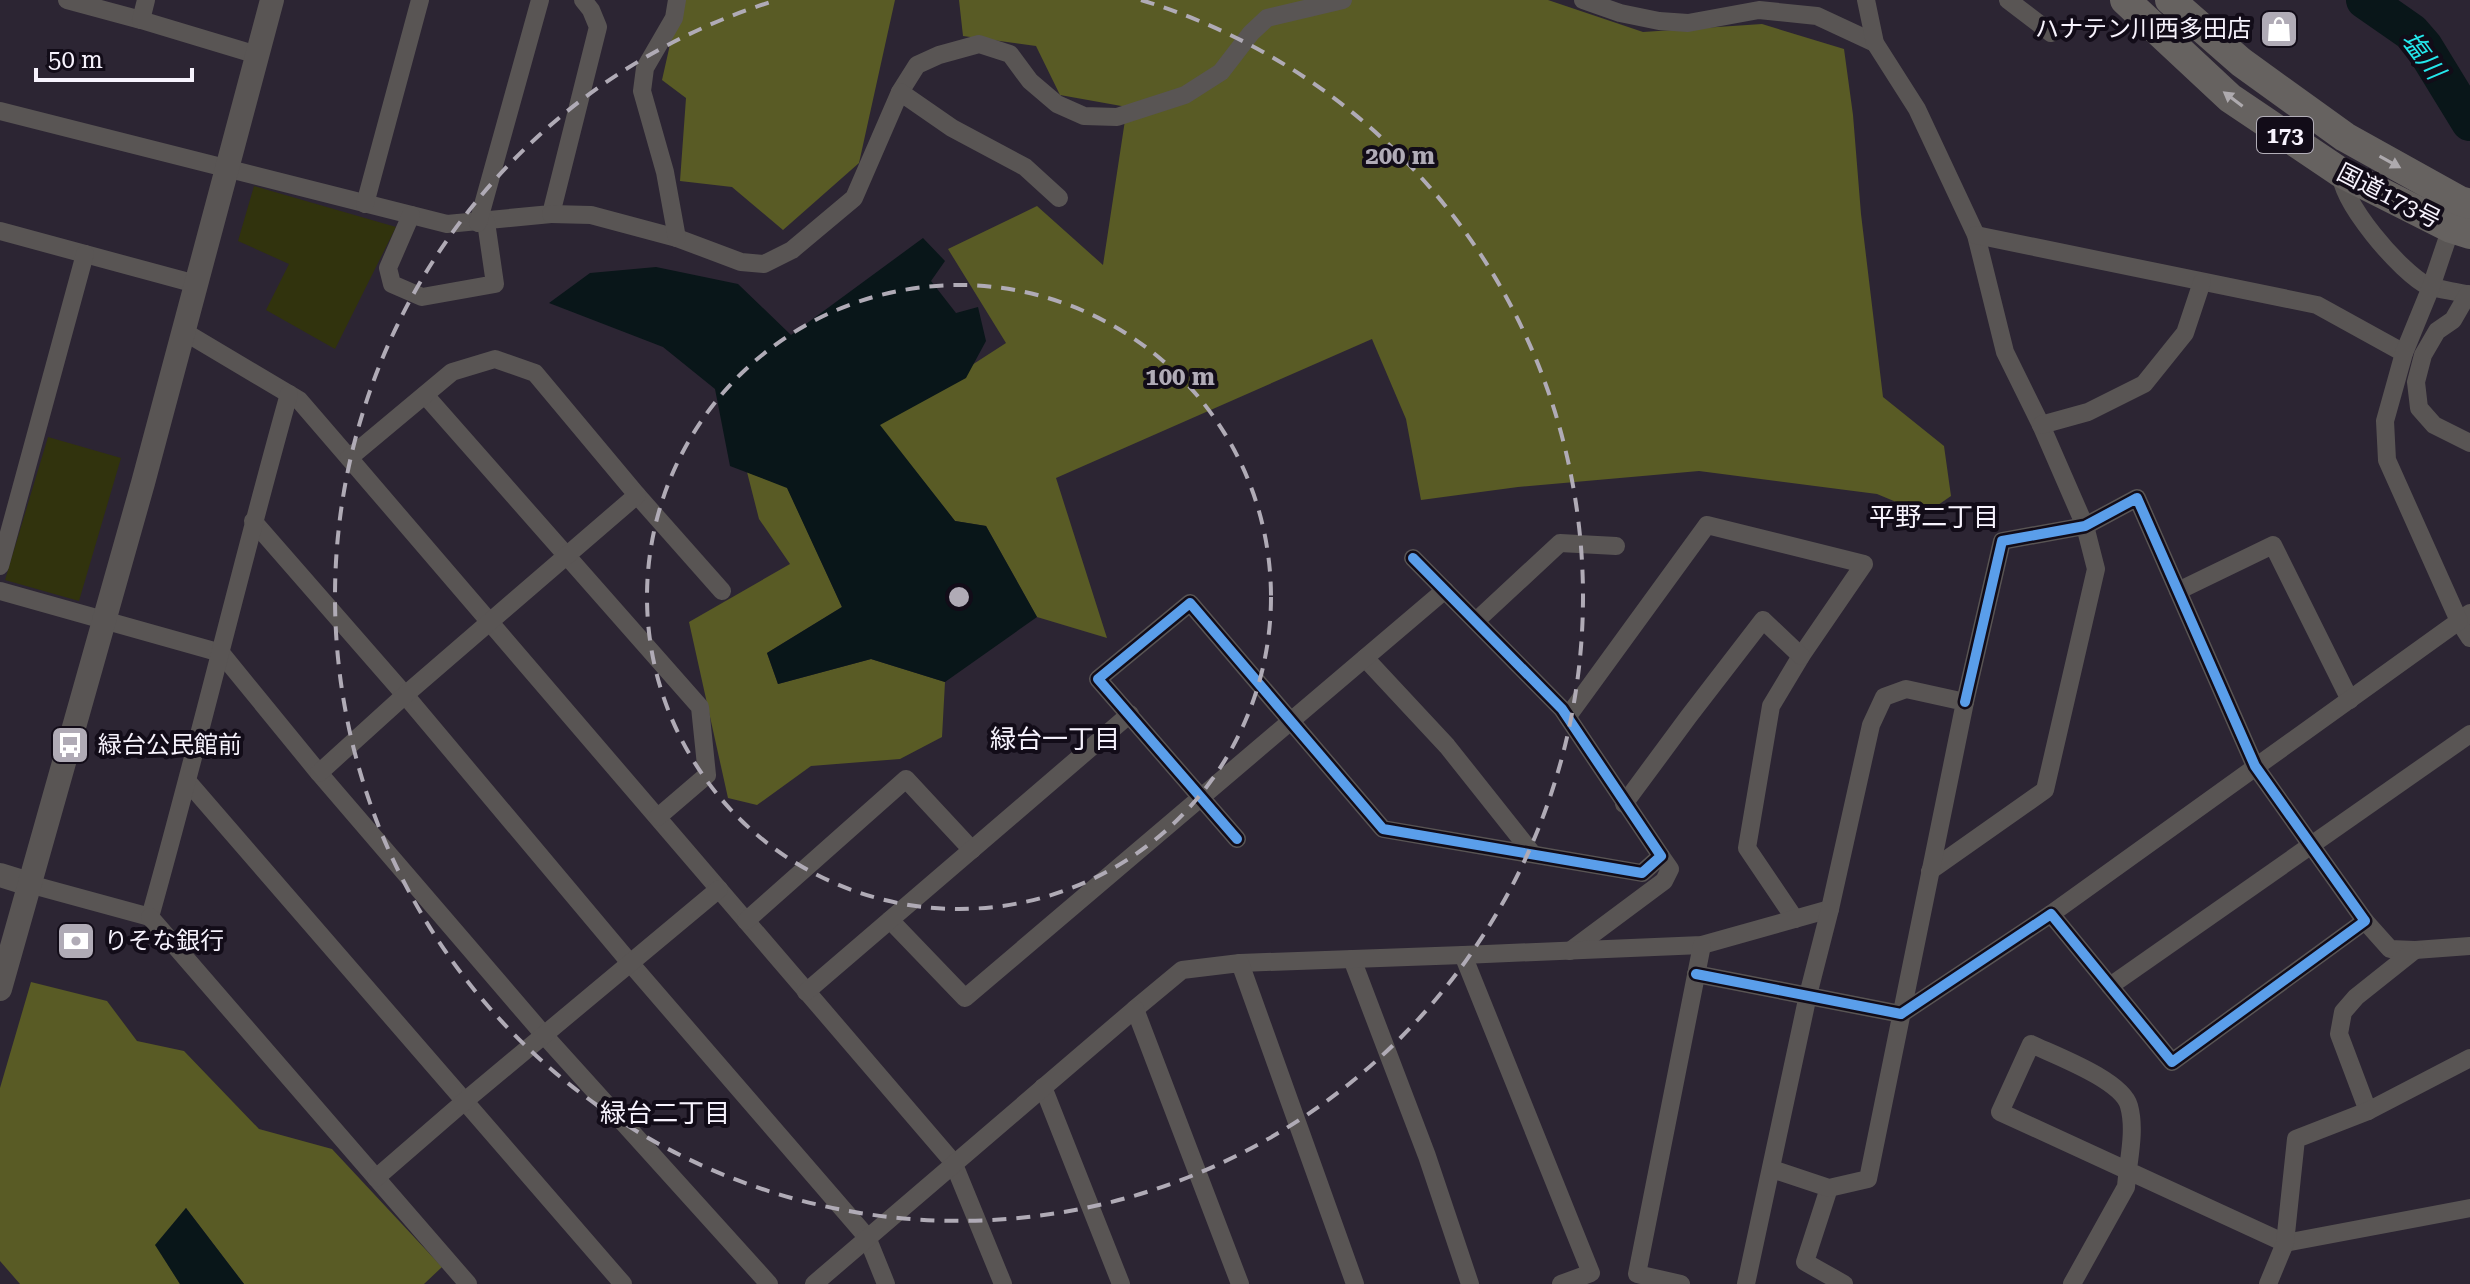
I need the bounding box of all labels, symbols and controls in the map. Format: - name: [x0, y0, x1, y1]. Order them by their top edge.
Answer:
- shop icon: ハナテン川西多田店: [2258, 8, 2300, 50]
- place label: ハナテン川西多田店: [2035, 15, 2251, 43]
- water label: 塩川: [2395, 25, 2452, 87]
- scale bar: [36, 32, 192, 82]
- text: 50 m: [48, 46, 103, 74]
- one-way arrow: [2223, 92, 2243, 108]
- road number: 173: [2257, 117, 2313, 153]
- text: 200 m: [1365, 142, 1435, 170]
- one-way arrow: [2379, 155, 2401, 169]
- street label: 国道173号: [2333, 158, 2445, 234]
- text: 100 m: [1145, 363, 1215, 391]
- district label: 平野二丁目: [1869, 502, 1999, 532]
- centre of rings: [945, 583, 973, 611]
- bus stop icon: 緑台公民館前: [49, 724, 91, 766]
- district label: 緑台一丁目: [990, 724, 1120, 754]
- place label: 緑台公民館前: [98, 731, 242, 759]
- bank icon: りそな銀行: [55, 920, 97, 962]
- place label: りそな銀行: [104, 927, 224, 955]
- district label: 緑台二丁目: [600, 1098, 730, 1128]

